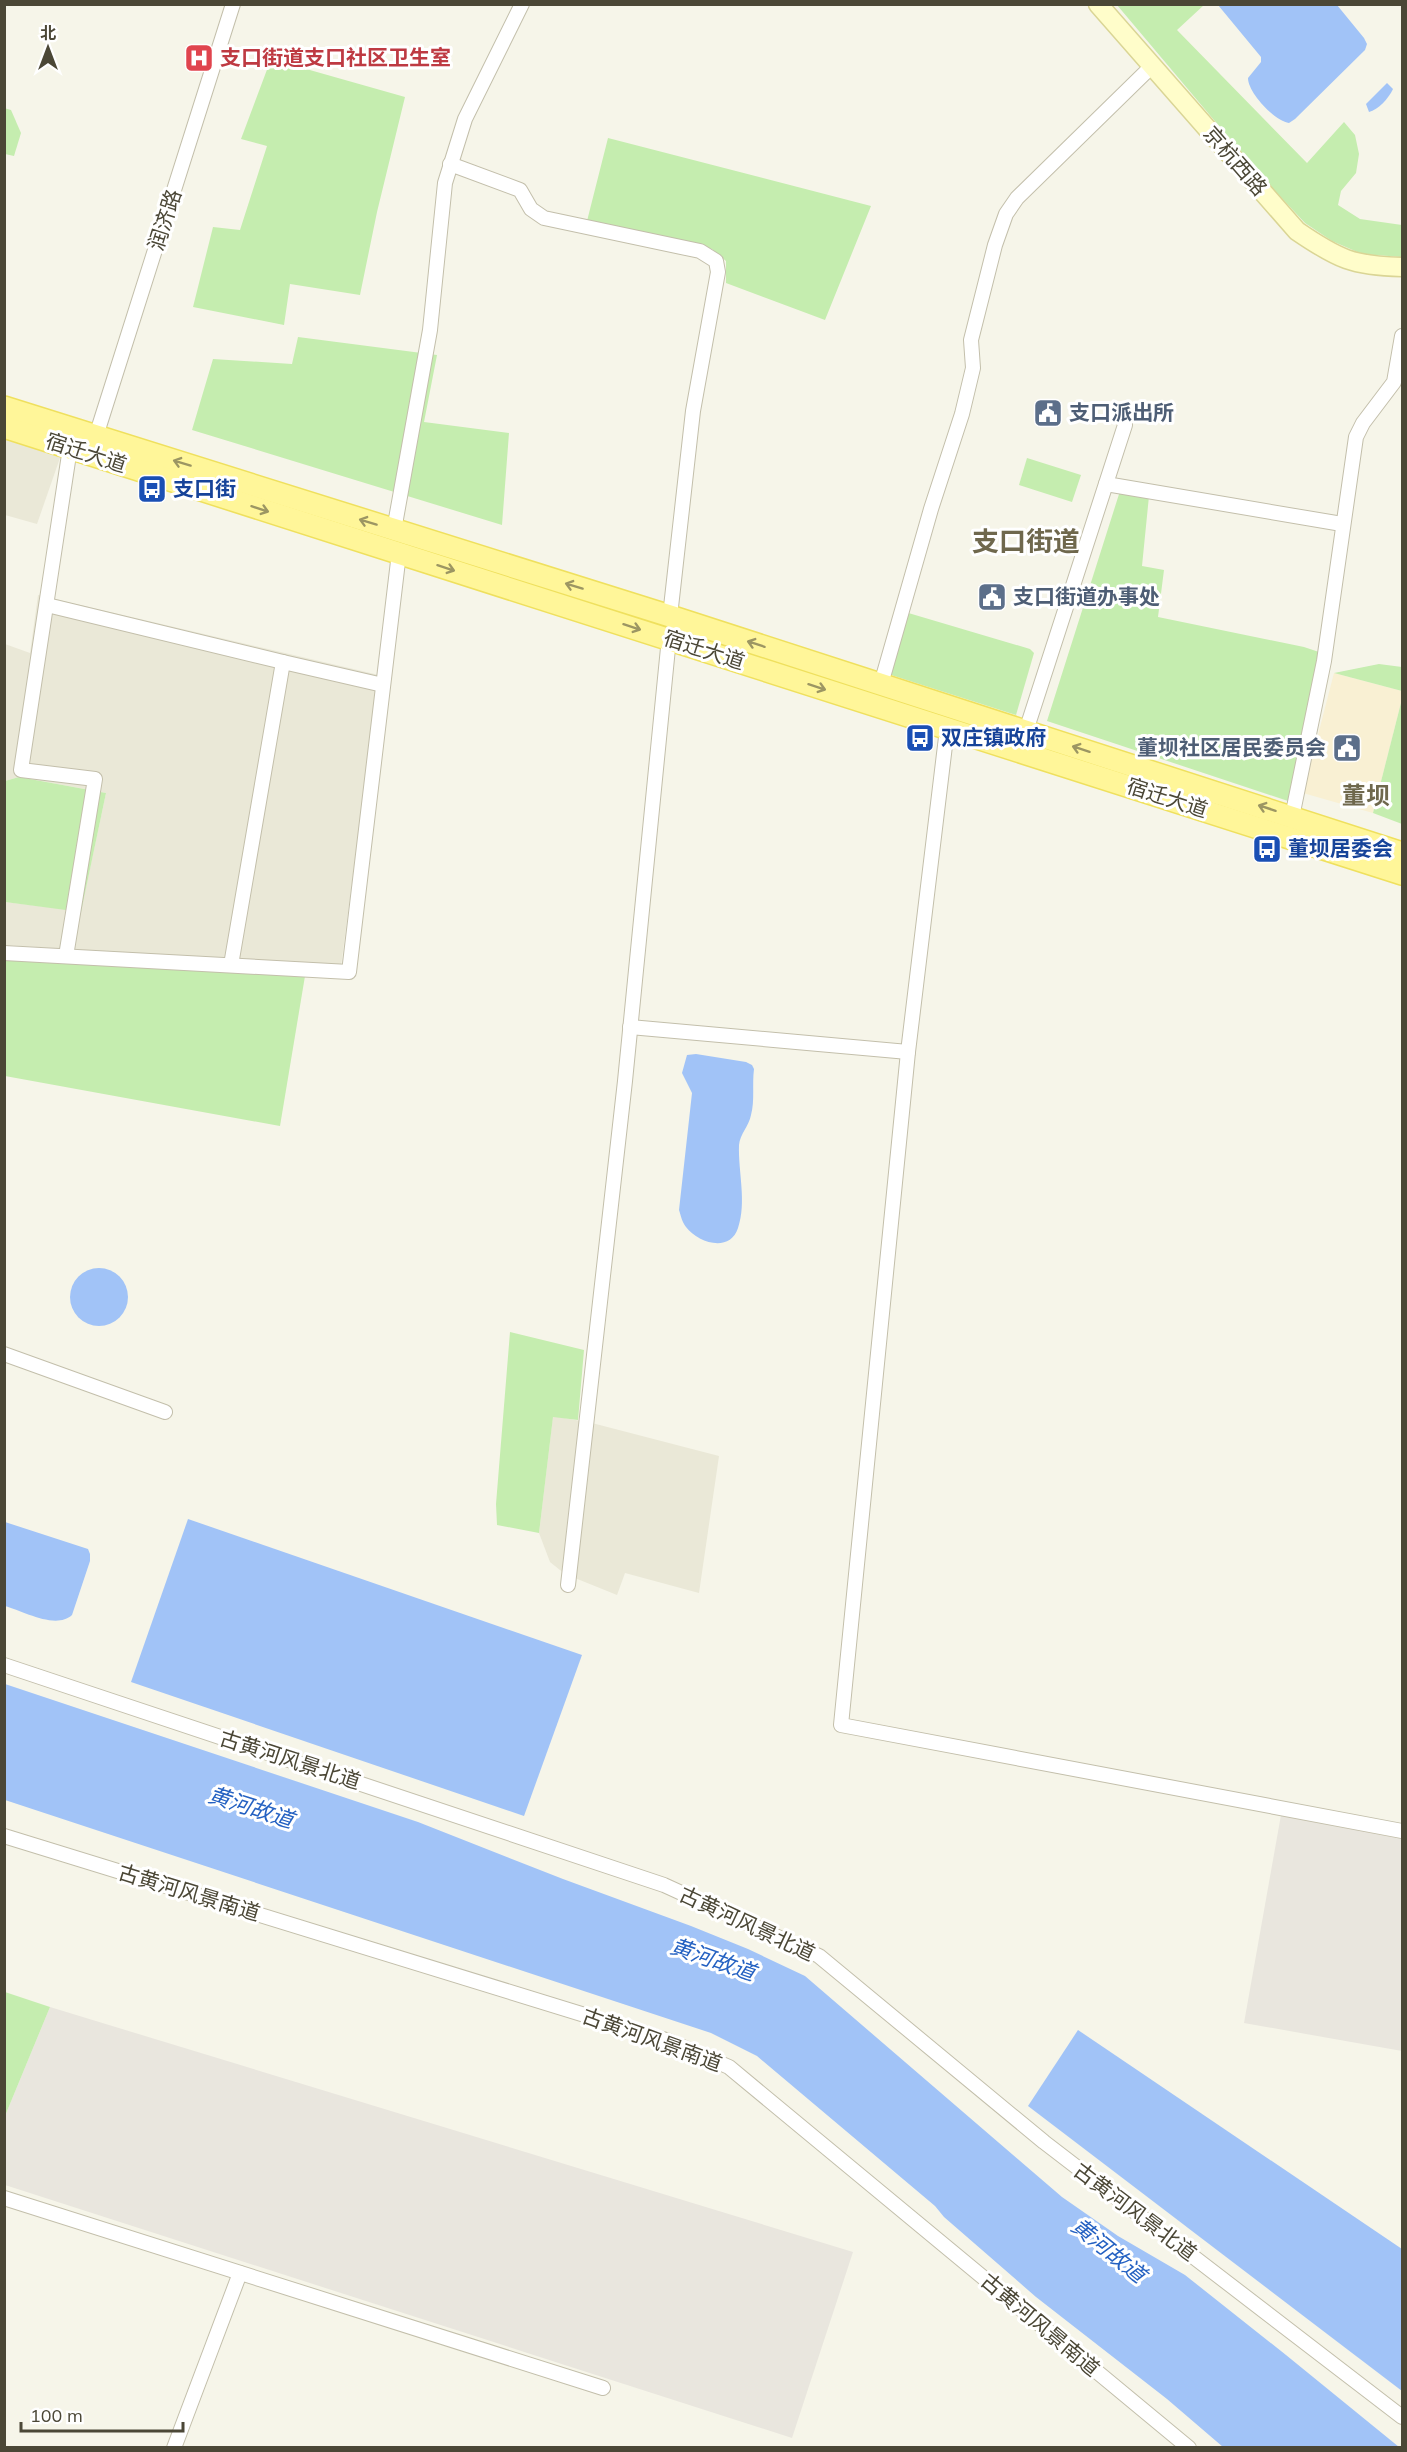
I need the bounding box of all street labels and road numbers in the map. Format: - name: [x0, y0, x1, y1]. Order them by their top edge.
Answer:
- street label: 京杭西路: [1198, 120, 1273, 201]
- street label: 润济路: [142, 186, 186, 254]
- street label: 宿迁大道: [42, 427, 130, 477]
- street label: 宿迁大道: [660, 624, 748, 674]
- street label: 宿迁大道: [1123, 772, 1211, 822]
- street label: 古黄河风景北道: [216, 1724, 364, 1794]
- street label: 古黄河风景南道: [115, 1858, 263, 1926]
- street label: 古黄河风景北道: [675, 1880, 820, 1966]
- street label: 古黄河风景南道: [579, 2002, 726, 2076]
- street label: 古黄河风景北道: [1069, 2157, 1202, 2266]
- street label: 古黄河风景南道: [976, 2267, 1105, 2381]

